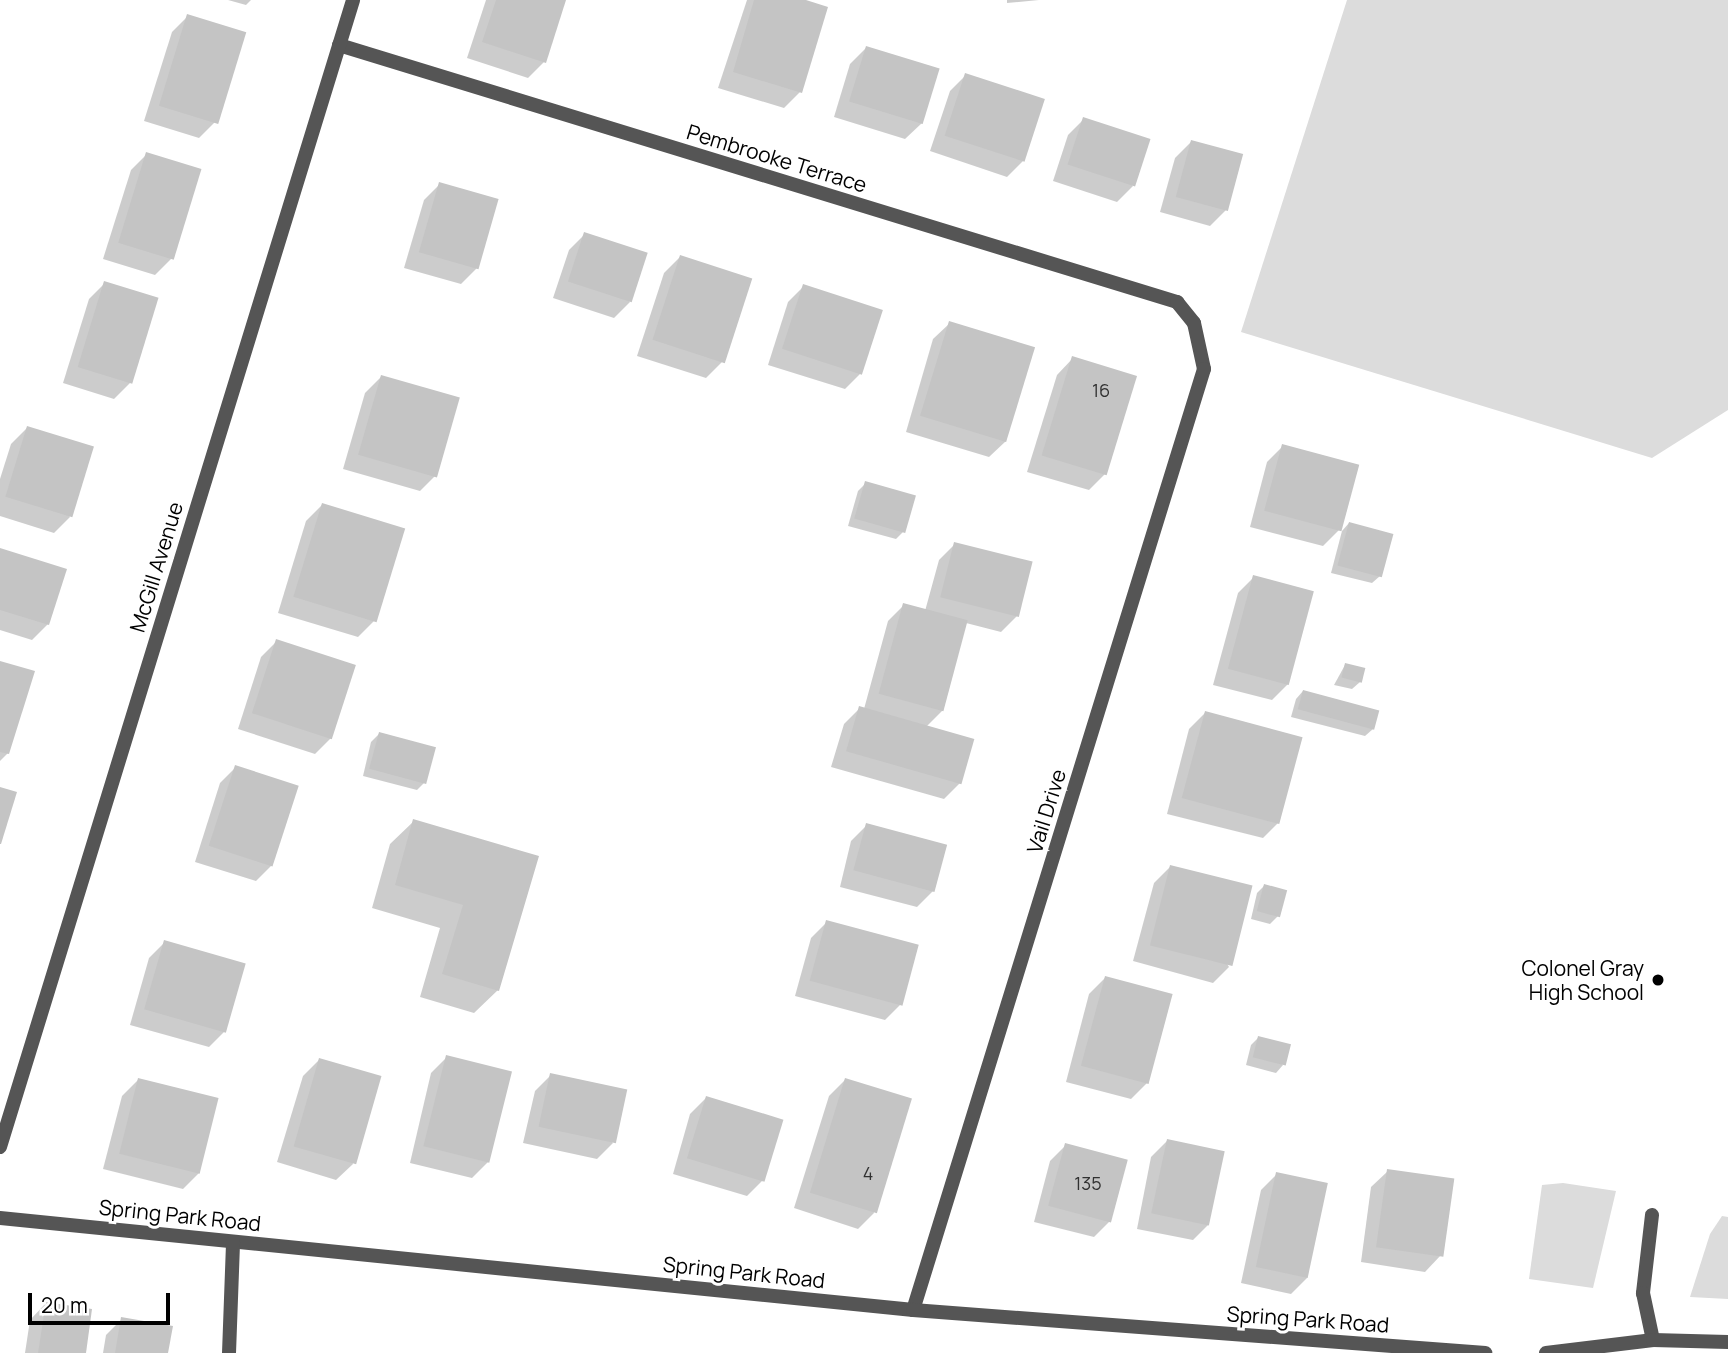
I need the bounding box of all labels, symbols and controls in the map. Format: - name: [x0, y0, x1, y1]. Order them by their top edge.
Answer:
- street label: Pembrooke Terrace: [684, 119, 870, 197]
- house number: 16: [1092, 379, 1110, 401]
- street label: McGill Avenue: [124, 499, 188, 635]
- street label: Vail Drive: [1021, 766, 1071, 856]
- place label: Colonel Gray High School: [1521, 955, 1644, 1005]
- marker: Colonel Gray High School: [1650, 972, 1666, 988]
- house number: 4: [863, 1162, 873, 1184]
- house number: 135: [1074, 1172, 1102, 1194]
- street label: Spring Park Road: [98, 1194, 262, 1236]
- street label: Spring Park Road: [662, 1251, 826, 1293]
- scale bar: [32, 1280, 173, 1324]
- text: 20 m: [41, 1291, 88, 1319]
- street label: Spring Park Road: [1226, 1301, 1390, 1337]

